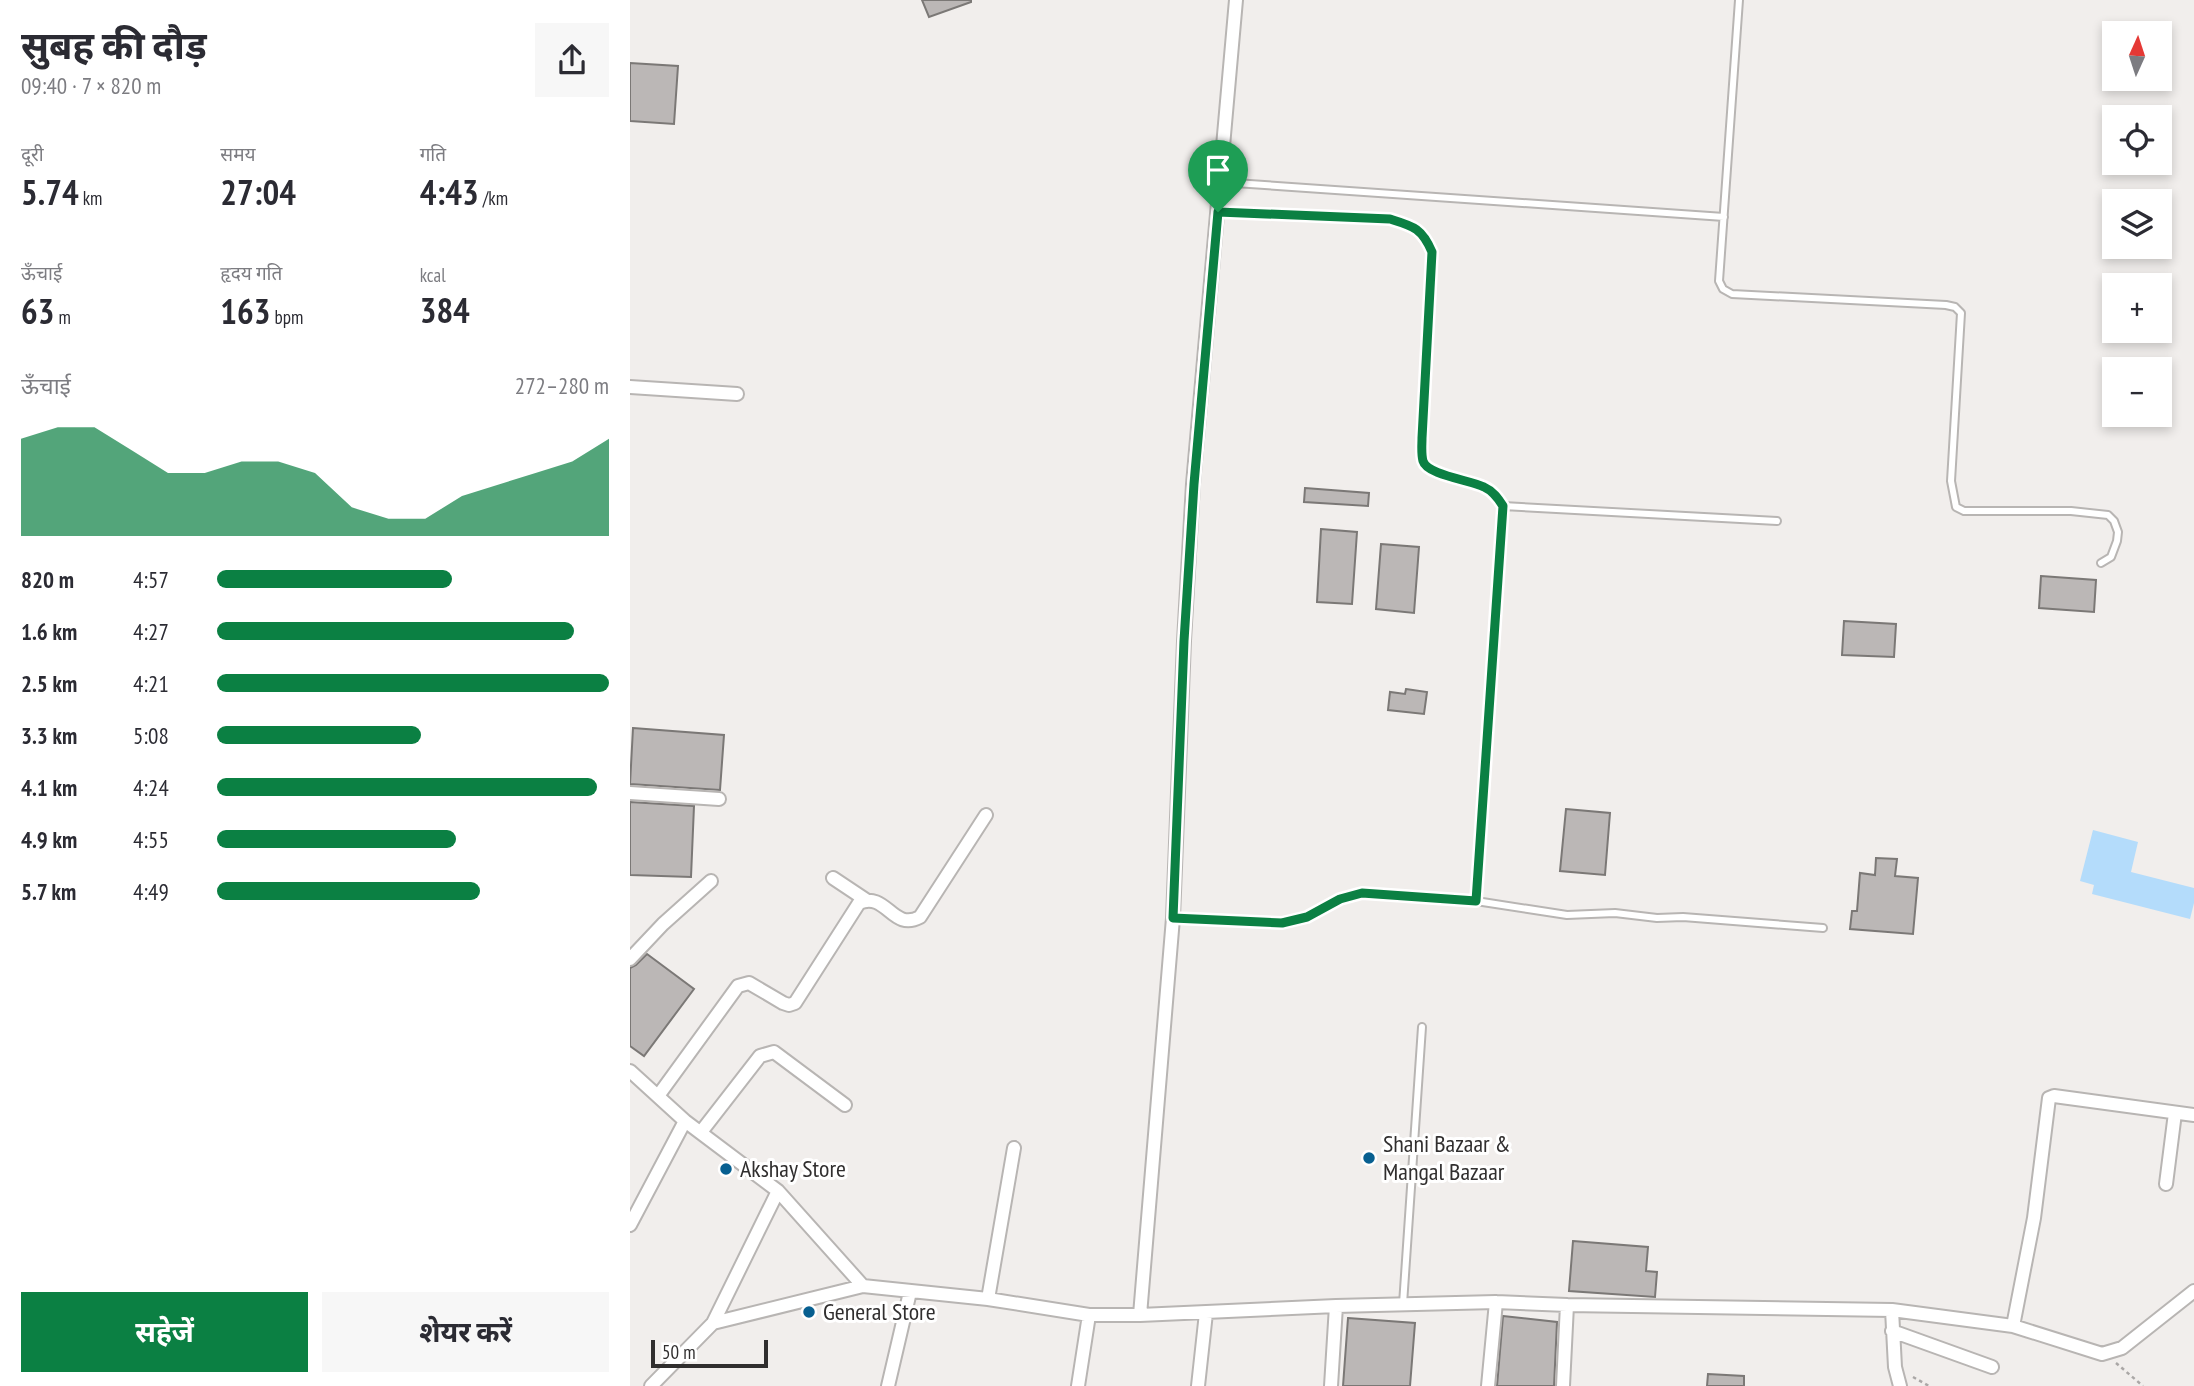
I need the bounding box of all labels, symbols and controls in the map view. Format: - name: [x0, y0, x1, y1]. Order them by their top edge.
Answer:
- text: सुबह की दौड़: [21, 20, 207, 69]
- north arrow: [2102, 21, 2172, 91]
- map controls: [2102, 21, 2172, 427]
- button: share: [535, 23, 609, 97]
- text: 09:40 · 7 × 820 m: [21, 71, 161, 100]
- button: locate: [2102, 105, 2172, 175]
- pin: [1188, 140, 1248, 212]
- text: दूरी: [21, 142, 44, 166]
- text: समय: [220, 142, 256, 166]
- text: गति: [420, 142, 446, 166]
- icon: arrive: [1199, 151, 1237, 189]
- text: 5.74: [21, 169, 79, 215]
- text: 27:04: [220, 169, 296, 215]
- text: 4:43: [420, 169, 479, 215]
- text: km: [79, 186, 102, 210]
- text: /km: [479, 186, 508, 210]
- button: layers: [2102, 189, 2172, 259]
- text: ऊँचाई: [21, 261, 62, 285]
- text: हृदय गति: [220, 261, 282, 285]
- text: kcal: [420, 263, 446, 287]
- button: +: [2102, 273, 2172, 343]
- text: 384: [420, 287, 470, 333]
- text: 63: [21, 288, 54, 334]
- text: 163: [220, 288, 271, 334]
- text: m: [54, 305, 71, 329]
- text: bpm: [271, 305, 303, 329]
- button: −: [2102, 357, 2172, 427]
- text: ऊँचाई: [21, 371, 71, 400]
- text: 272–280 m: [515, 371, 609, 400]
- text: 820 m: [21, 565, 74, 594]
- text: 4:57: [133, 565, 169, 594]
- text: 1.6 km: [21, 617, 77, 646]
- text: 4:27: [133, 617, 169, 646]
- text: 2.5 km: [21, 669, 77, 698]
- text: 4:21: [133, 669, 169, 698]
- text: 3.3 km: [21, 721, 77, 750]
- text: 5:08: [133, 721, 169, 750]
- text: 4.1 km: [21, 773, 77, 802]
- text: 4:24: [133, 773, 169, 802]
- text: 4.9 km: [21, 825, 77, 854]
- text: 4:55: [133, 825, 169, 854]
- text: 5.7 km: [21, 877, 76, 906]
- text: 4:49: [133, 877, 169, 906]
- place label: Shani Bazaar & Mangal Bazaar: [1383, 1128, 1510, 1187]
- marker: Shani Bazaar & Mangal Bazaar: [1361, 1150, 1377, 1166]
- place label: Akshay Store: [740, 1153, 846, 1184]
- marker: Akshay Store: [718, 1161, 734, 1177]
- button: सहेजें: [21, 1292, 308, 1372]
- button: शेयर करें: [322, 1292, 609, 1372]
- place label: General Store: [823, 1296, 936, 1327]
- marker: General Store: [801, 1304, 817, 1320]
- scale bar: [651, 1337, 768, 1369]
- text: 50 m: [662, 1340, 696, 1364]

